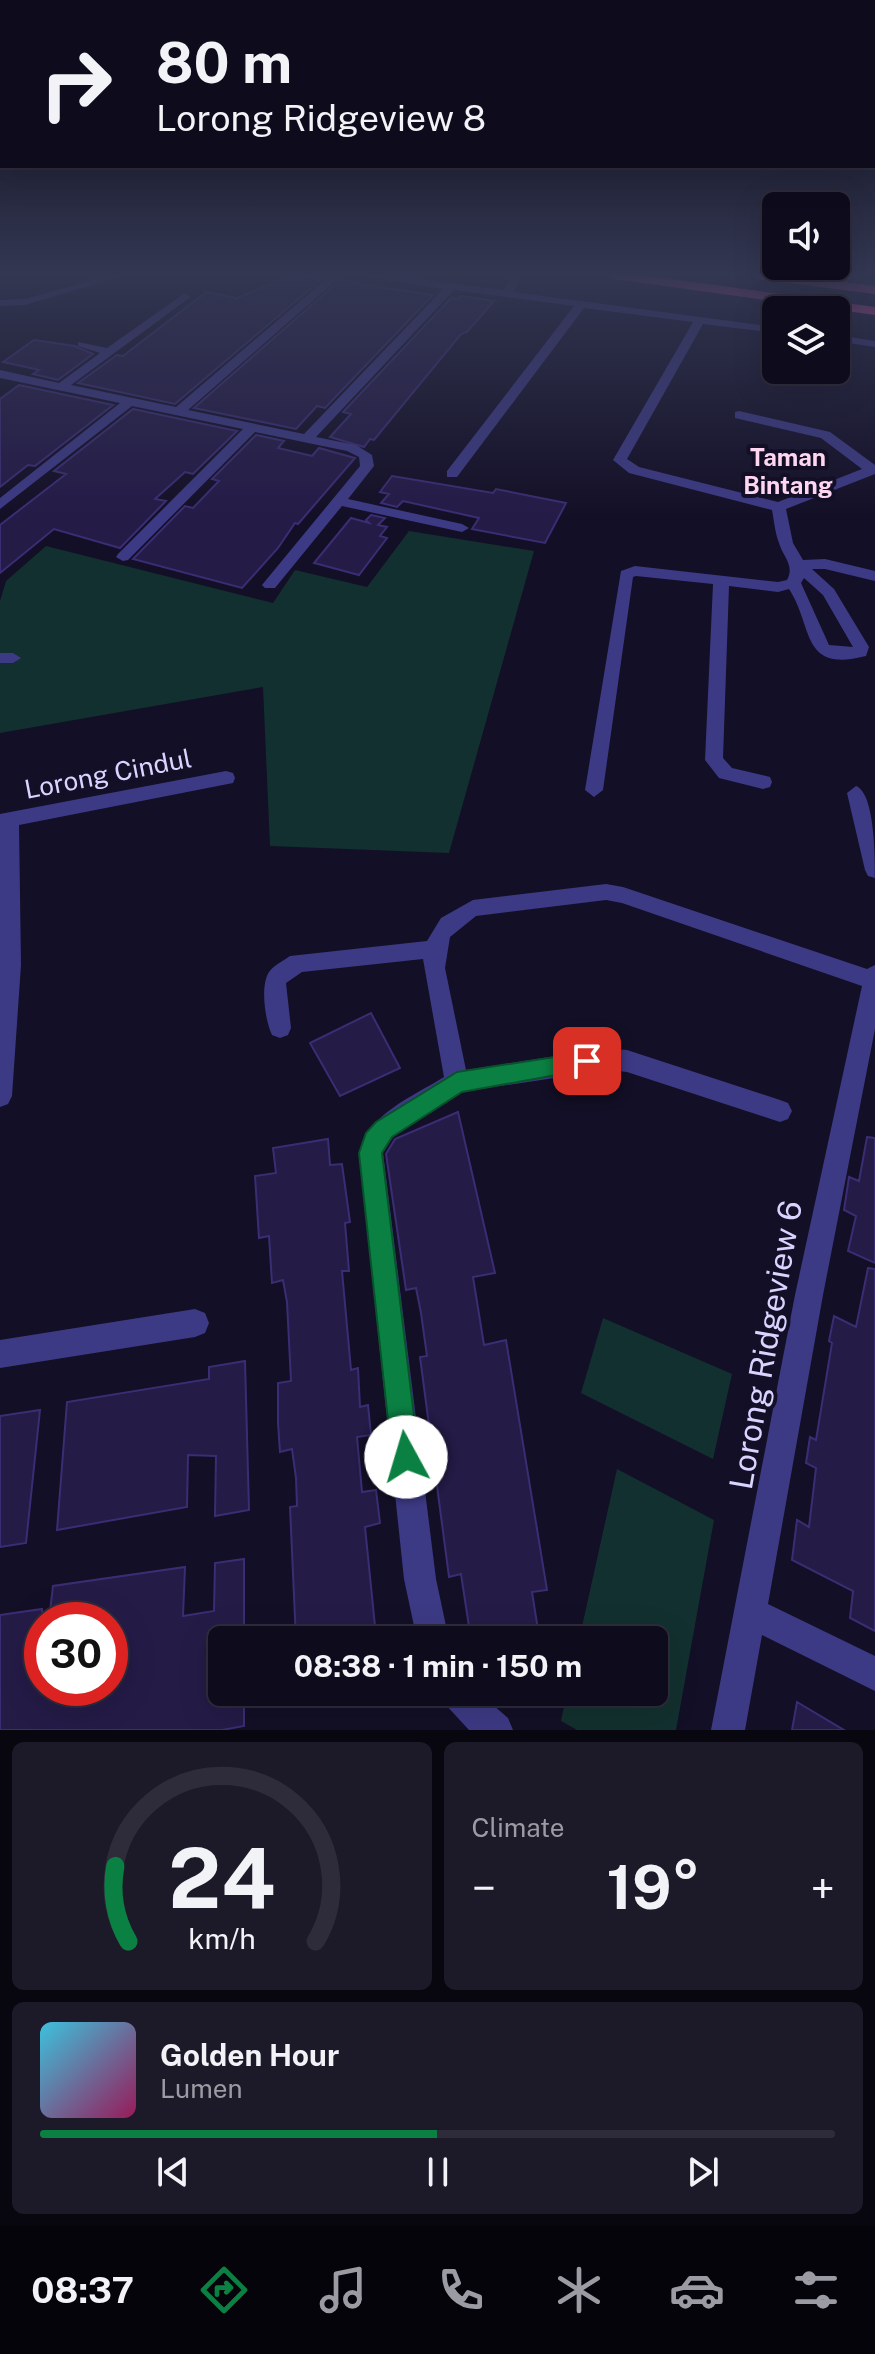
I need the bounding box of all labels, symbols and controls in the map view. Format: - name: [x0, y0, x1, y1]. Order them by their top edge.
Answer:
- text: 80 m: [156, 30, 292, 96]
- icon: right: [24, 32, 128, 136]
- text: Lorong Ridgeview 8: [156, 97, 486, 139]
- map controls: [762, 192, 850, 384]
- button: sound: [762, 192, 850, 280]
- button: layers: [762, 296, 850, 384]
- district label: Taman Bintang: [743, 443, 833, 499]
- street label: Lorong Cindul: [22, 742, 194, 805]
- pin: [553, 1027, 621, 1095]
- icon: arrive: [565, 1039, 609, 1083]
- street label: Lorong Ridgeview 6: [722, 1198, 809, 1492]
- position arrow: [364, 1415, 448, 1499]
- speed limit sign: 30: [24, 1602, 128, 1706]
- text: 08:38 · 1 min · 150 m: [294, 1648, 582, 1684]
- text: Climate: [472, 1812, 565, 1843]
- text: 24: [168, 1829, 275, 1927]
- text: 19°: [606, 1852, 700, 1923]
- text: −: [472, 1862, 496, 1914]
- text: +: [811, 1862, 835, 1914]
- text: km/h: [188, 1922, 255, 1955]
- text: Golden Hour: [160, 2037, 339, 2073]
- text: Lumen: [160, 2073, 243, 2104]
- icon: previous: [151, 2150, 195, 2194]
- icon: pause: [416, 2150, 460, 2194]
- icon: next: [681, 2150, 725, 2194]
- icon: directions: [196, 2262, 252, 2318]
- icon: music: [315, 2262, 371, 2318]
- icon: phone: [433, 2262, 489, 2318]
- icon: climate: [551, 2262, 607, 2318]
- icon: car: [669, 2262, 725, 2318]
- icon: filters: [788, 2262, 844, 2318]
- text: 08:37: [31, 2269, 134, 2311]

